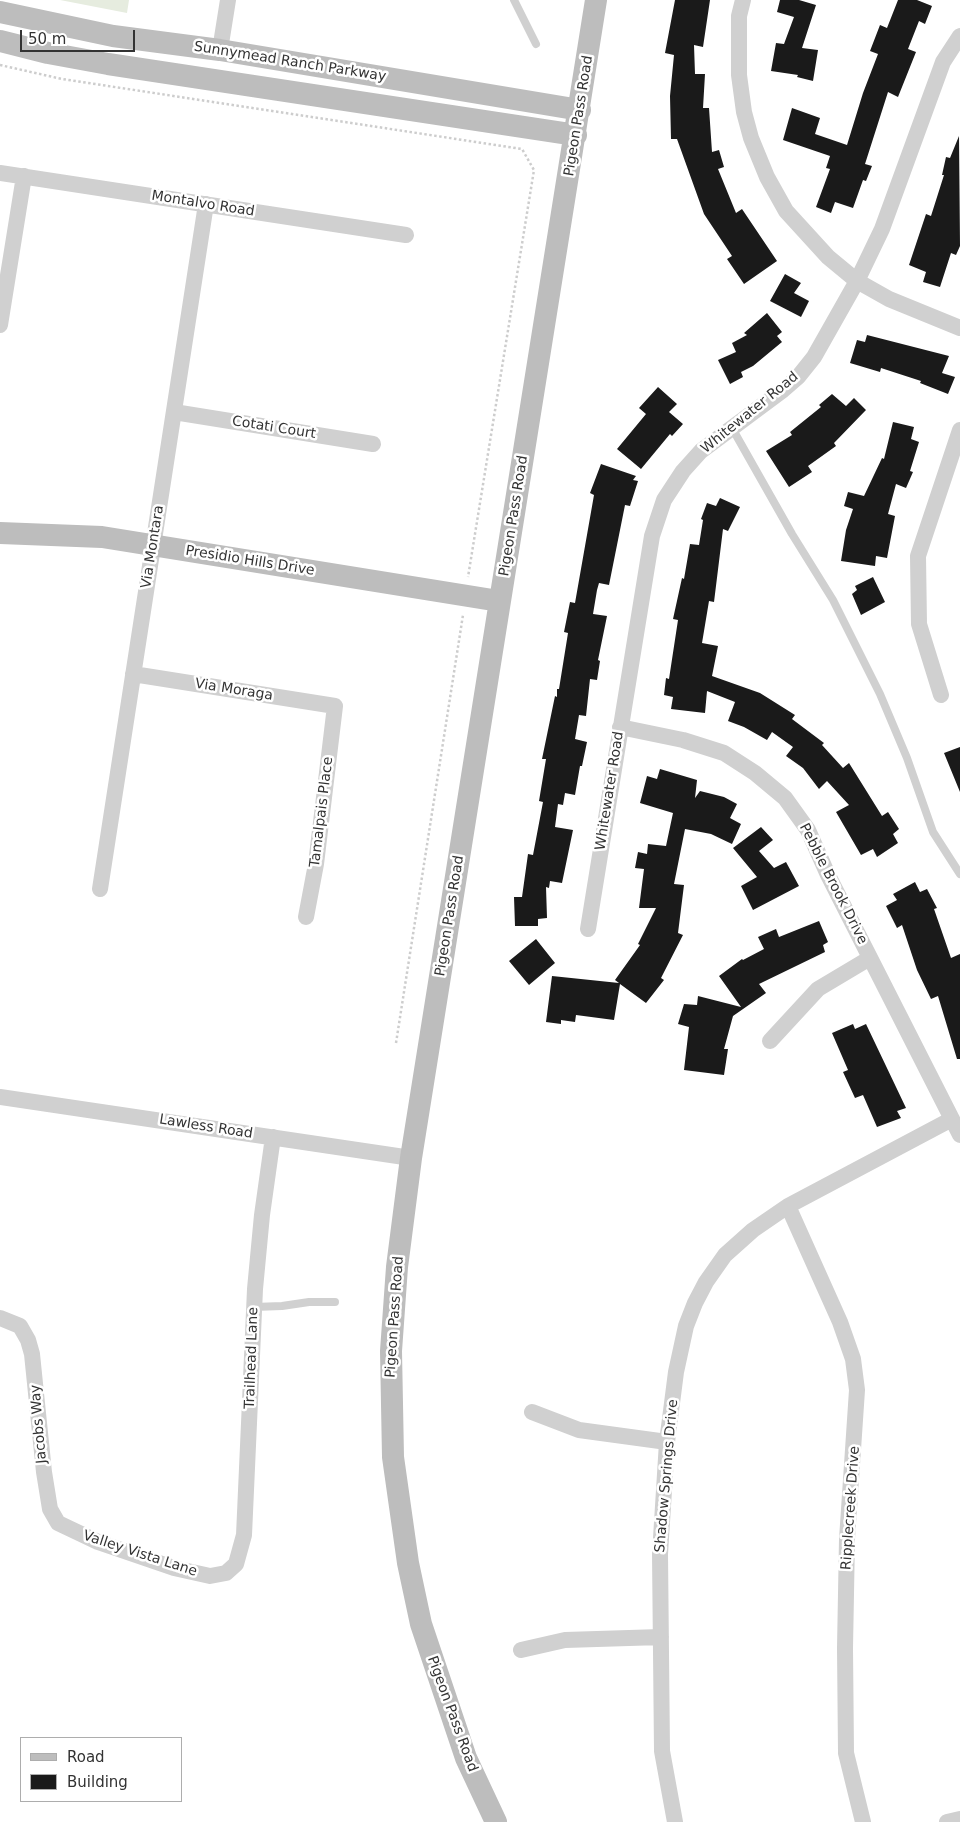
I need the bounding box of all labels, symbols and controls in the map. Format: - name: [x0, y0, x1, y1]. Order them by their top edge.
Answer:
- scale bar: [22, 20, 138, 52]
- text: 50 m: [28, 30, 66, 48]
- street label: Sunnymead Ranch Parkway: [193, 38, 387, 86]
- street label: Pigeon Pass Road: [561, 54, 597, 178]
- street label: Montalvo Road: [150, 188, 256, 220]
- street label: Whitewater Road: [698, 369, 802, 457]
- street label: Cotati Court: [231, 413, 317, 443]
- street label: Pigeon Pass Road: [496, 454, 532, 578]
- street label: Via Montara: [138, 504, 168, 590]
- street label: Presidio Hills Drive: [184, 542, 316, 580]
- street label: Via Moraga: [194, 676, 274, 704]
- street label: Whitewater Road: [592, 730, 628, 852]
- street label: Tamalpais Place: [307, 756, 337, 868]
- street label: Pebble Brook Drive: [795, 821, 871, 947]
- street label: Pigeon Pass Road: [432, 854, 468, 978]
- street label: Lawless Road: [158, 1111, 254, 1143]
- street label: Pigeon Pass Road: [382, 1256, 408, 1378]
- street label: Trailhead Lane: [242, 1307, 262, 1409]
- street label: Jacobs Way: [27, 1384, 51, 1464]
- street label: Shadow Springs Drive: [652, 1399, 682, 1553]
- street label: Ripplecreek Drive: [838, 1445, 864, 1571]
- street label: Valley Vista Lane: [81, 1528, 199, 1580]
- street label: Pigeon Pass Road: [423, 1654, 481, 1774]
- legend: [20, 1737, 182, 1802]
- text: Road: [67, 1748, 105, 1766]
- text: Building: [67, 1773, 128, 1791]

